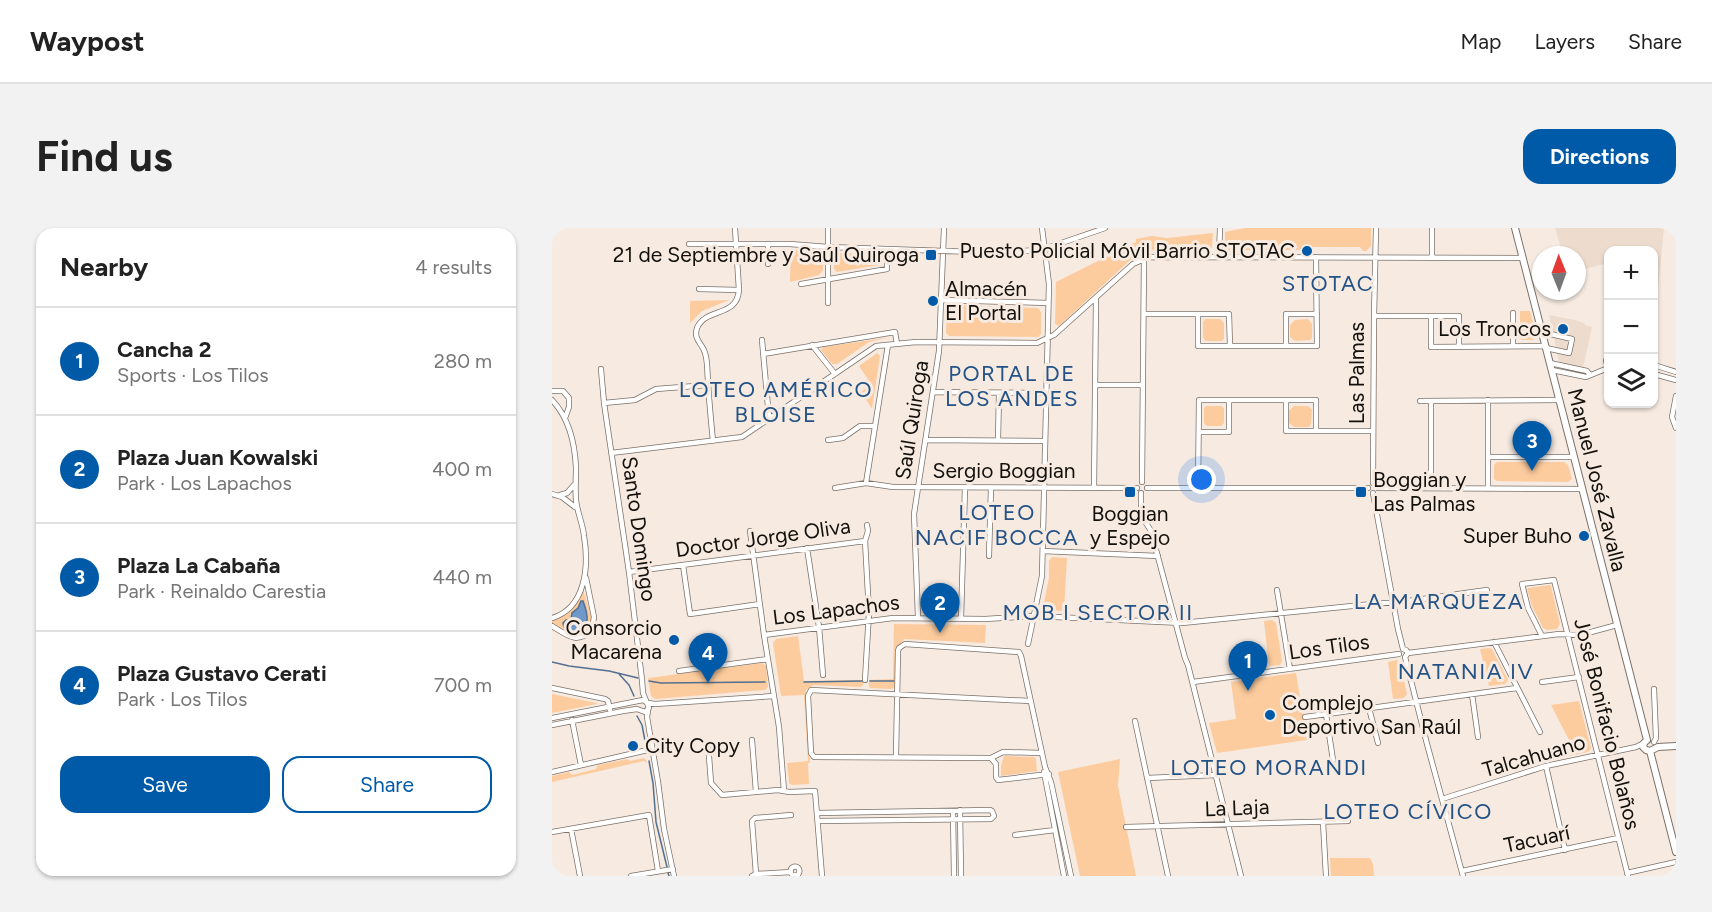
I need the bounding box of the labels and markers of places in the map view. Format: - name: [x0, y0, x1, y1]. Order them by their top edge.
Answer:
- place label: Puesto Policial Móvil Barrio STOTAC: [959, 238, 1295, 263]
- place label: 21 de Septiembre y Saúl Quiroga: [613, 242, 919, 267]
- marker: Puesto Policial Móvil Barrio STOTAC: [1300, 244, 1314, 258]
- marker: 21 de Septiembre y Saúl Quiroga: [924, 248, 938, 262]
- place label: Almacén El Portal: [945, 276, 1027, 325]
- marker: Almacén El Portal: [926, 294, 940, 308]
- place label: Los Troncos: [1438, 316, 1551, 341]
- marker: Los Troncos: [1556, 322, 1570, 336]
- pin: 3: [1512, 422, 1552, 471]
- place label: Boggian y Las Palmas: [1373, 467, 1475, 516]
- marker: Boggian y Espejo: [1123, 485, 1137, 499]
- marker: Boggian y Las Palmas: [1354, 485, 1368, 499]
- place label: Boggian y Espejo: [1090, 501, 1170, 550]
- place label: Super Buho: [1463, 523, 1572, 548]
- marker: Super Buho: [1577, 529, 1591, 543]
- pin: 2: [920, 584, 960, 633]
- place label: Consorcio Macarena: [565, 615, 662, 664]
- marker: Consorcio Macarena: [667, 633, 681, 647]
- pin: 4: [688, 634, 728, 683]
- pin: 1: [1228, 642, 1268, 691]
- place label: Complejo Deportivo San Raúl: [1282, 690, 1461, 739]
- marker: Complejo Deportivo San Raúl: [1263, 708, 1277, 722]
- place label: City Copy: [645, 733, 740, 758]
- marker: City Copy: [626, 739, 640, 753]

